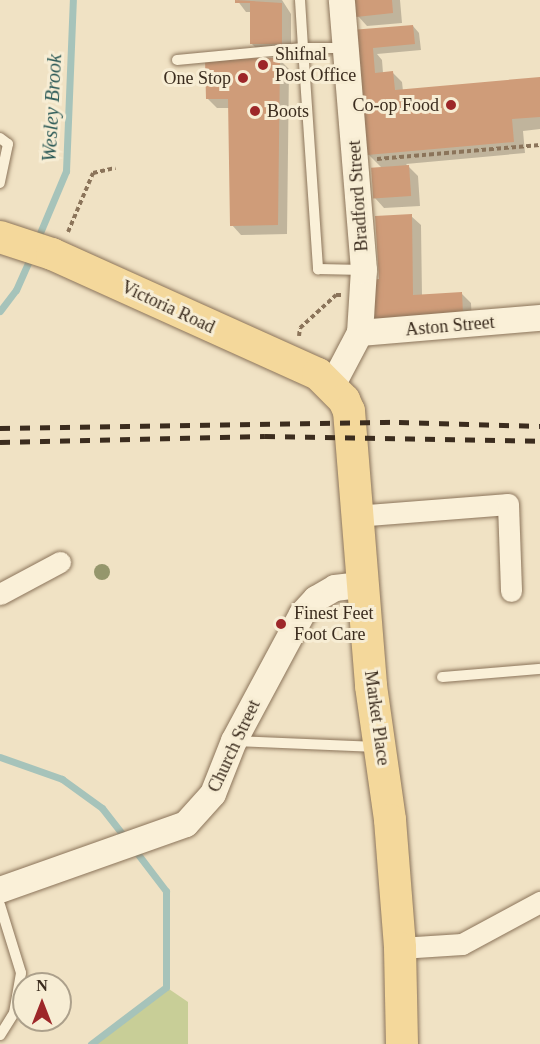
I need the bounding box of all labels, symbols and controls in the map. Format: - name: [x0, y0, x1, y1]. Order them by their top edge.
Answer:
- place label: Shifnal Post Office: [275, 44, 356, 86]
- water label: Wesley Brook: [37, 53, 67, 163]
- marker: Shifnal Post Office: [256, 58, 270, 72]
- place label: One Stop: [164, 67, 231, 89]
- marker: One Stop: [236, 71, 250, 85]
- place label: Co-op Food: [352, 94, 439, 116]
- marker: Co-op Food: [444, 98, 458, 112]
- place label: Boots: [267, 100, 309, 122]
- marker: Boots: [248, 104, 262, 118]
- street label: Bradford Street: [343, 140, 373, 252]
- street label: Victoria Road: [118, 276, 218, 338]
- street label: Aston Street: [404, 311, 496, 341]
- place label: Finest Feet Foot Care: [294, 603, 373, 646]
- marker: Finest Feet Foot Care: [272, 615, 290, 633]
- street label: Market Place: [360, 669, 394, 767]
- street label: Church Street: [203, 696, 265, 796]
- north arrow: [12, 972, 72, 1032]
- text: N: [36, 977, 48, 994]

